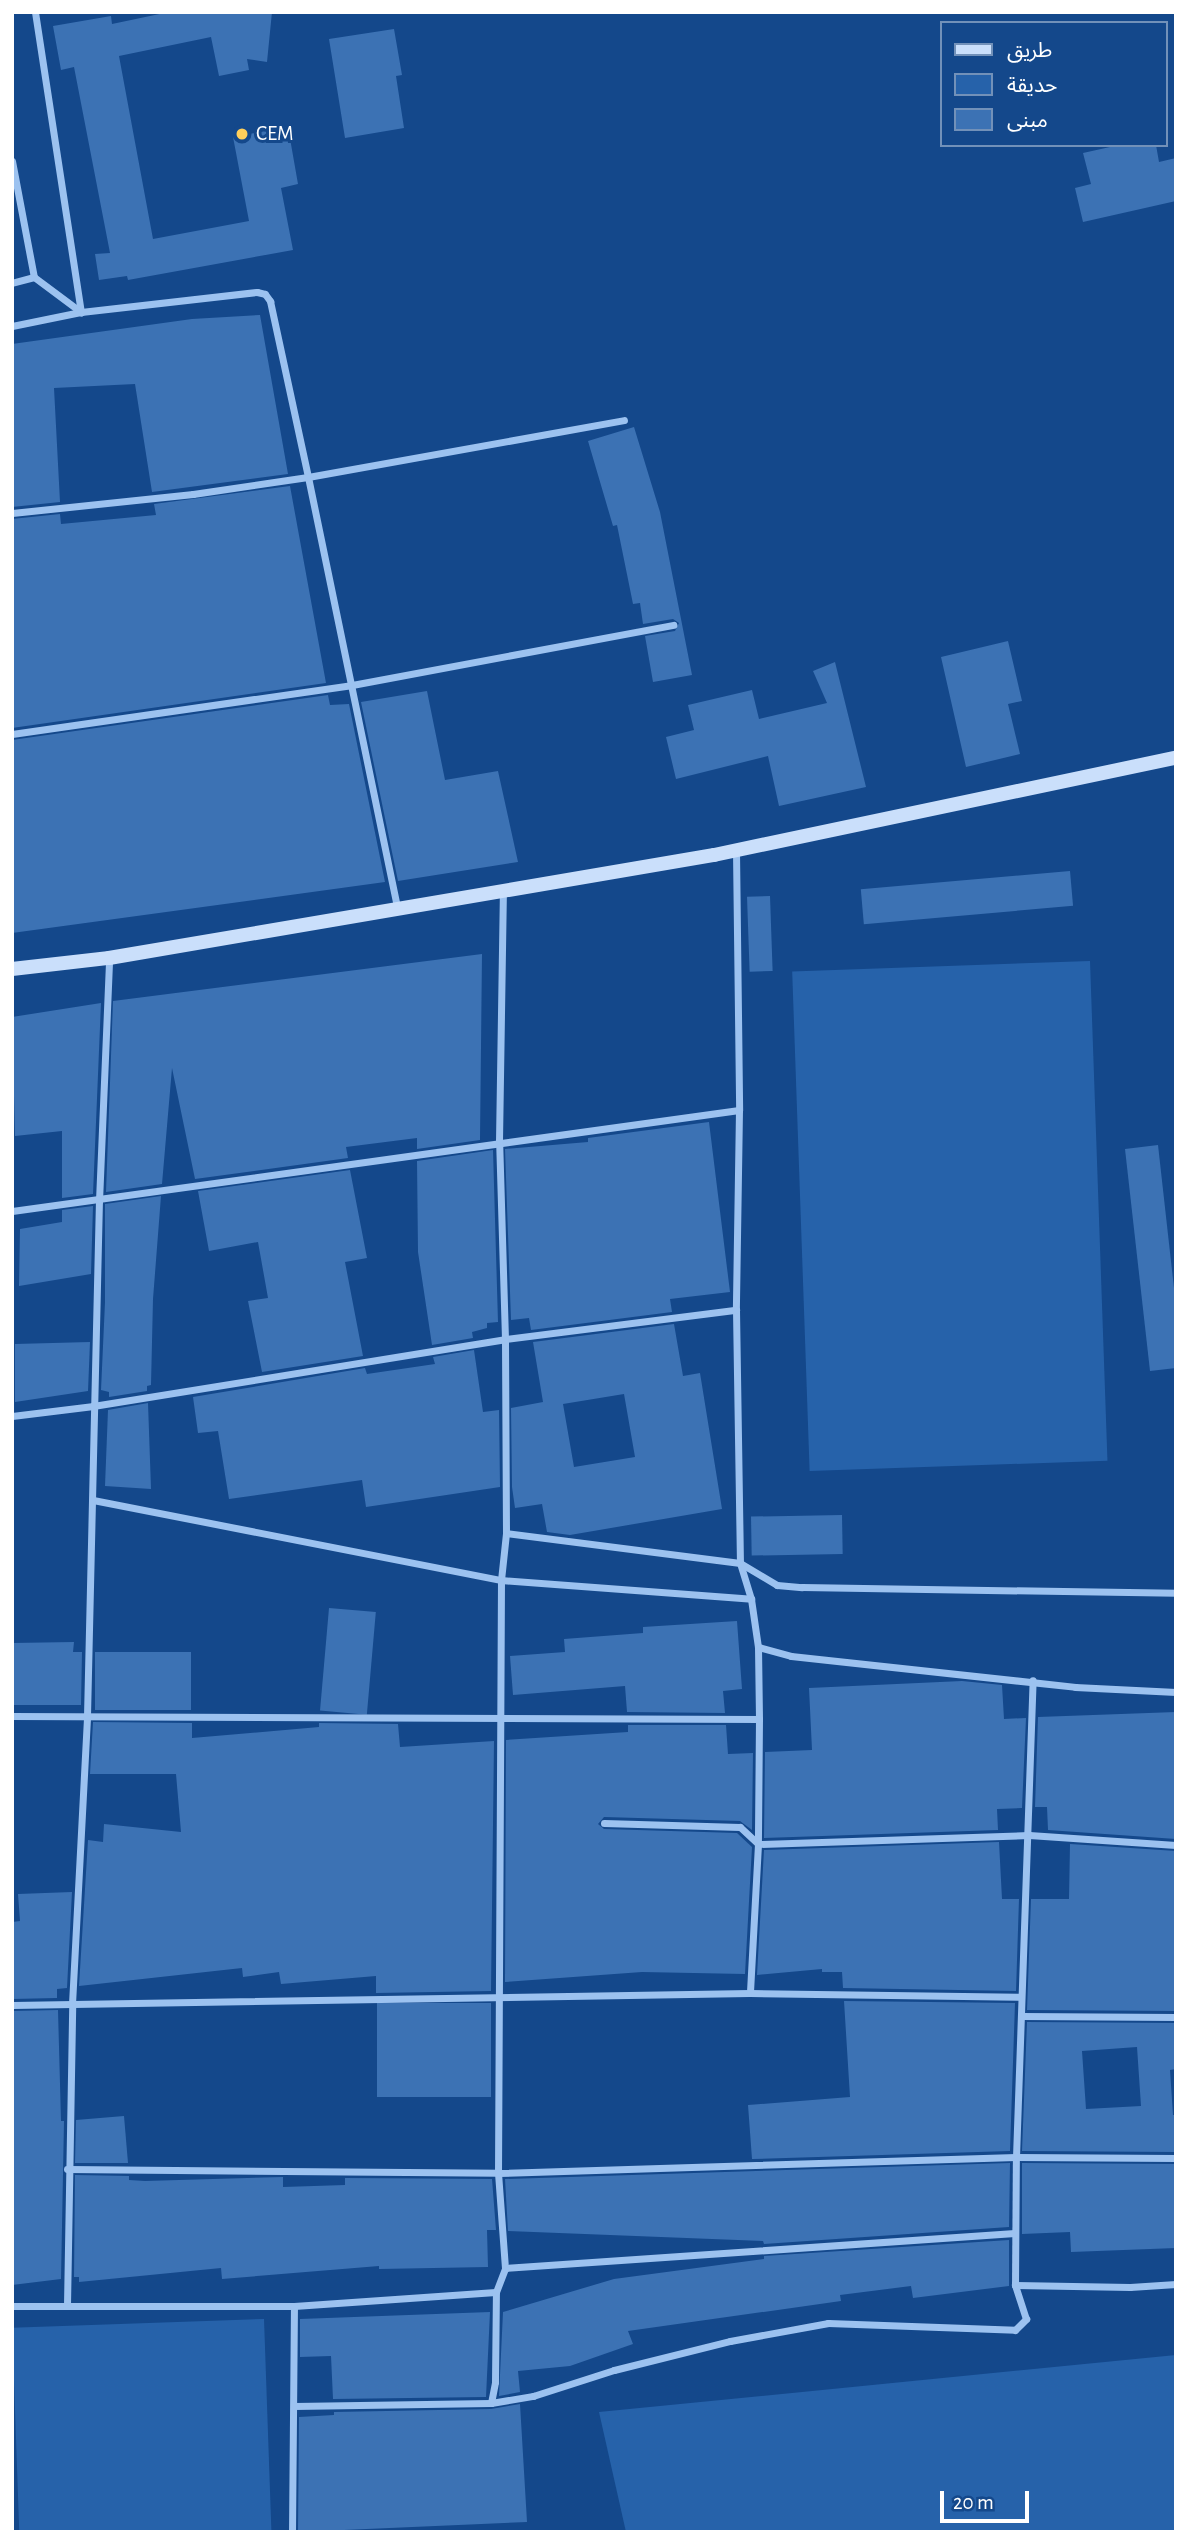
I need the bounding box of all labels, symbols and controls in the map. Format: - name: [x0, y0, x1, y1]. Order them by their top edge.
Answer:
- legend: [940, 21, 1167, 147]
- text: طريق: [1007, 40, 1052, 61]
- text: حديقة: [1007, 75, 1057, 96]
- text: مبنى: [1007, 110, 1048, 131]
- place label: CEM: [256, 121, 294, 147]
- marker: CEM: [234, 126, 250, 142]
- scale bar: [943, 2478, 1032, 2522]
- text: 20 m: [953, 2492, 994, 2513]

